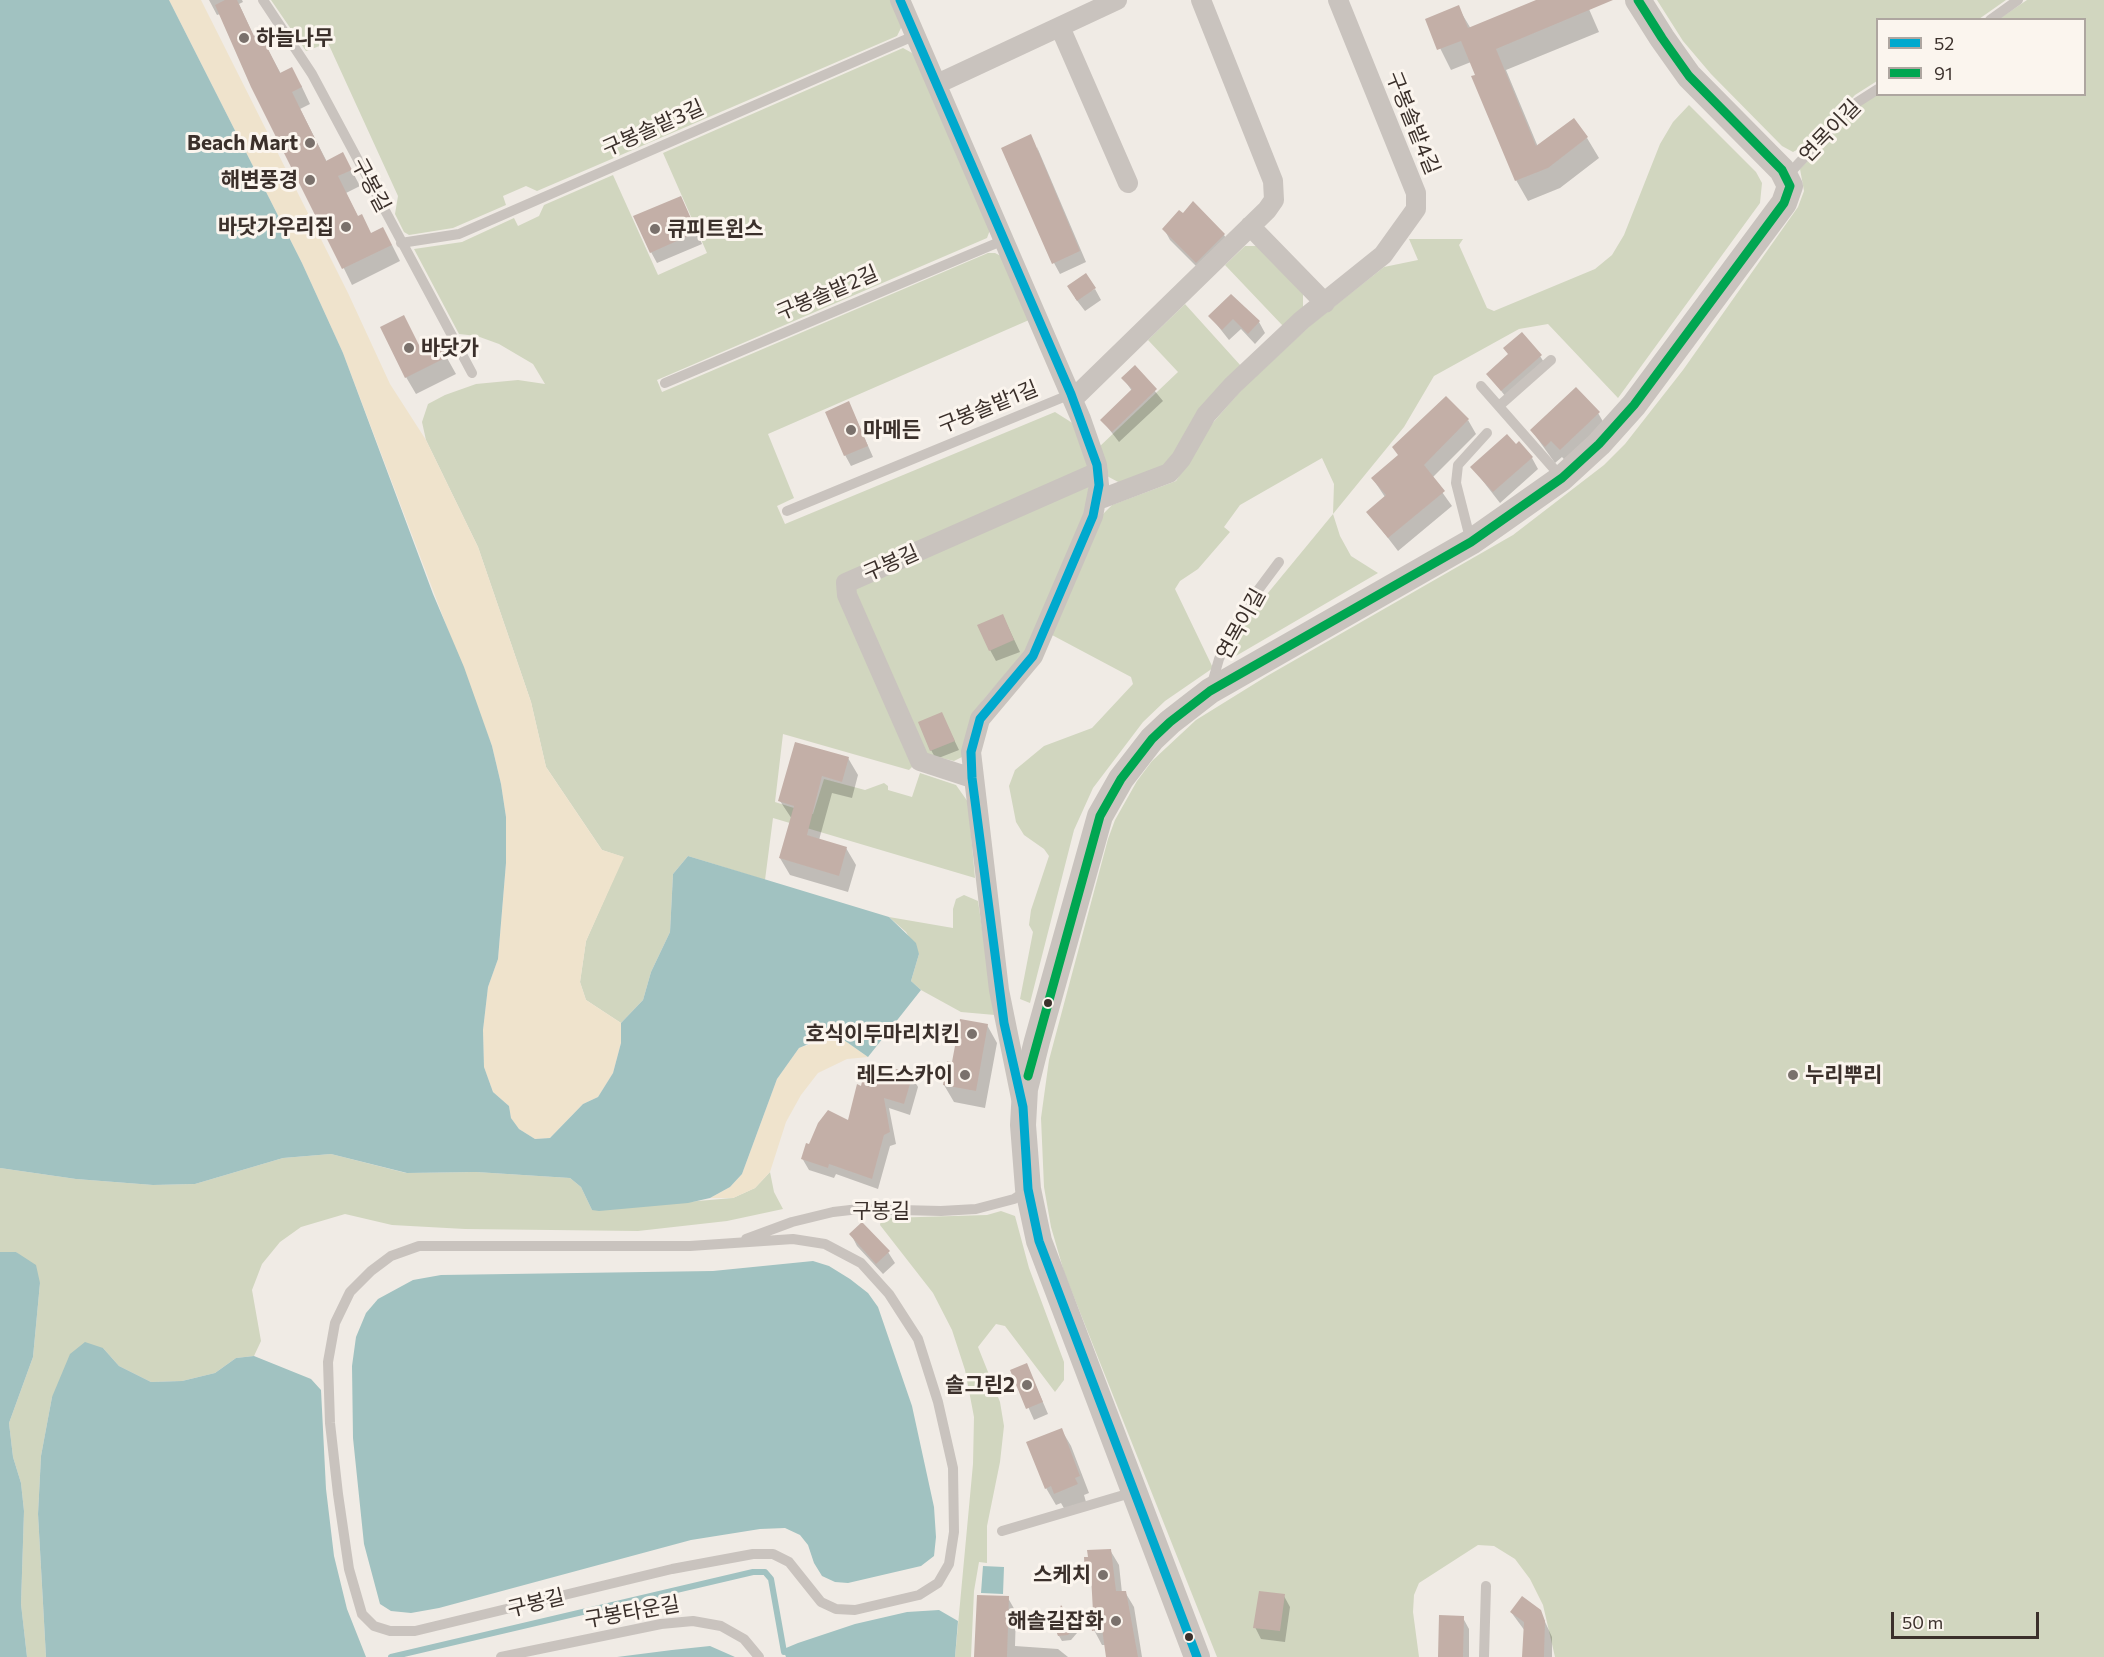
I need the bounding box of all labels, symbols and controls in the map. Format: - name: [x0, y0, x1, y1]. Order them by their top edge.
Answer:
- legend: [1876, 18, 2086, 96]
- place label: 하늘나무: [256, 25, 333, 51]
- marker: 하늘나무: [237, 31, 251, 45]
- text: 52: [1934, 32, 1954, 54]
- text: 91: [1934, 62, 1953, 84]
- street label: 구봉솔밭4길: [1381, 68, 1445, 178]
- street label: 구봉솔밭3길: [598, 94, 708, 162]
- street label: 연목이길: [1794, 94, 1866, 168]
- place label: Beach Mart: [187, 130, 298, 156]
- marker: Beach Mart: [303, 136, 317, 150]
- street label: 구봉길: [346, 153, 396, 217]
- place label: 해변풍경: [221, 167, 298, 193]
- marker: 해변풍경: [303, 173, 317, 187]
- place label: 바닷가우리집: [218, 214, 334, 240]
- place label: 큐피트윈스: [667, 216, 764, 242]
- marker: 바닷가우리집: [339, 220, 353, 234]
- marker: 큐피트윈스: [648, 222, 662, 236]
- street label: 구봉솔밭2길: [772, 260, 882, 326]
- place label: 바닷가: [421, 335, 479, 361]
- marker: 바닷가: [402, 341, 416, 355]
- street label: 구봉솔밭1길: [934, 376, 1042, 438]
- place label: 마메든: [863, 417, 921, 443]
- marker: 마메든: [844, 423, 858, 437]
- street label: 구봉길: [859, 540, 923, 586]
- street label: 연목이길: [1211, 584, 1271, 664]
- unlabelled marker: [1042, 997, 1054, 1009]
- place label: 호식이두마리치킨: [805, 1021, 960, 1047]
- marker: 호식이두마리치킨: [965, 1027, 979, 1041]
- place label: 레드스카이: [856, 1062, 953, 1088]
- place label: 누리뿌리: [1805, 1062, 1882, 1088]
- marker: 레드스카이: [958, 1068, 972, 1082]
- marker: 누리뿌리: [1786, 1068, 1800, 1082]
- street label: 구봉길: [852, 1198, 910, 1224]
- place label: 솔그린2: [945, 1372, 1015, 1398]
- marker: 솔그린2: [1020, 1378, 1034, 1392]
- place label: 스케치: [1033, 1562, 1091, 1588]
- marker: 스케치: [1096, 1568, 1110, 1582]
- street label: 구봉길: [505, 1584, 567, 1622]
- street label: 구봉타운길: [582, 1591, 682, 1633]
- scale bar: [1894, 1600, 2042, 1638]
- place label: 해솔길잡화: [1007, 1608, 1104, 1634]
- text: 50 m: [1902, 1611, 1943, 1633]
- marker: 해솔길잡화: [1109, 1614, 1123, 1628]
- unlabelled marker: [1183, 1631, 1195, 1643]

